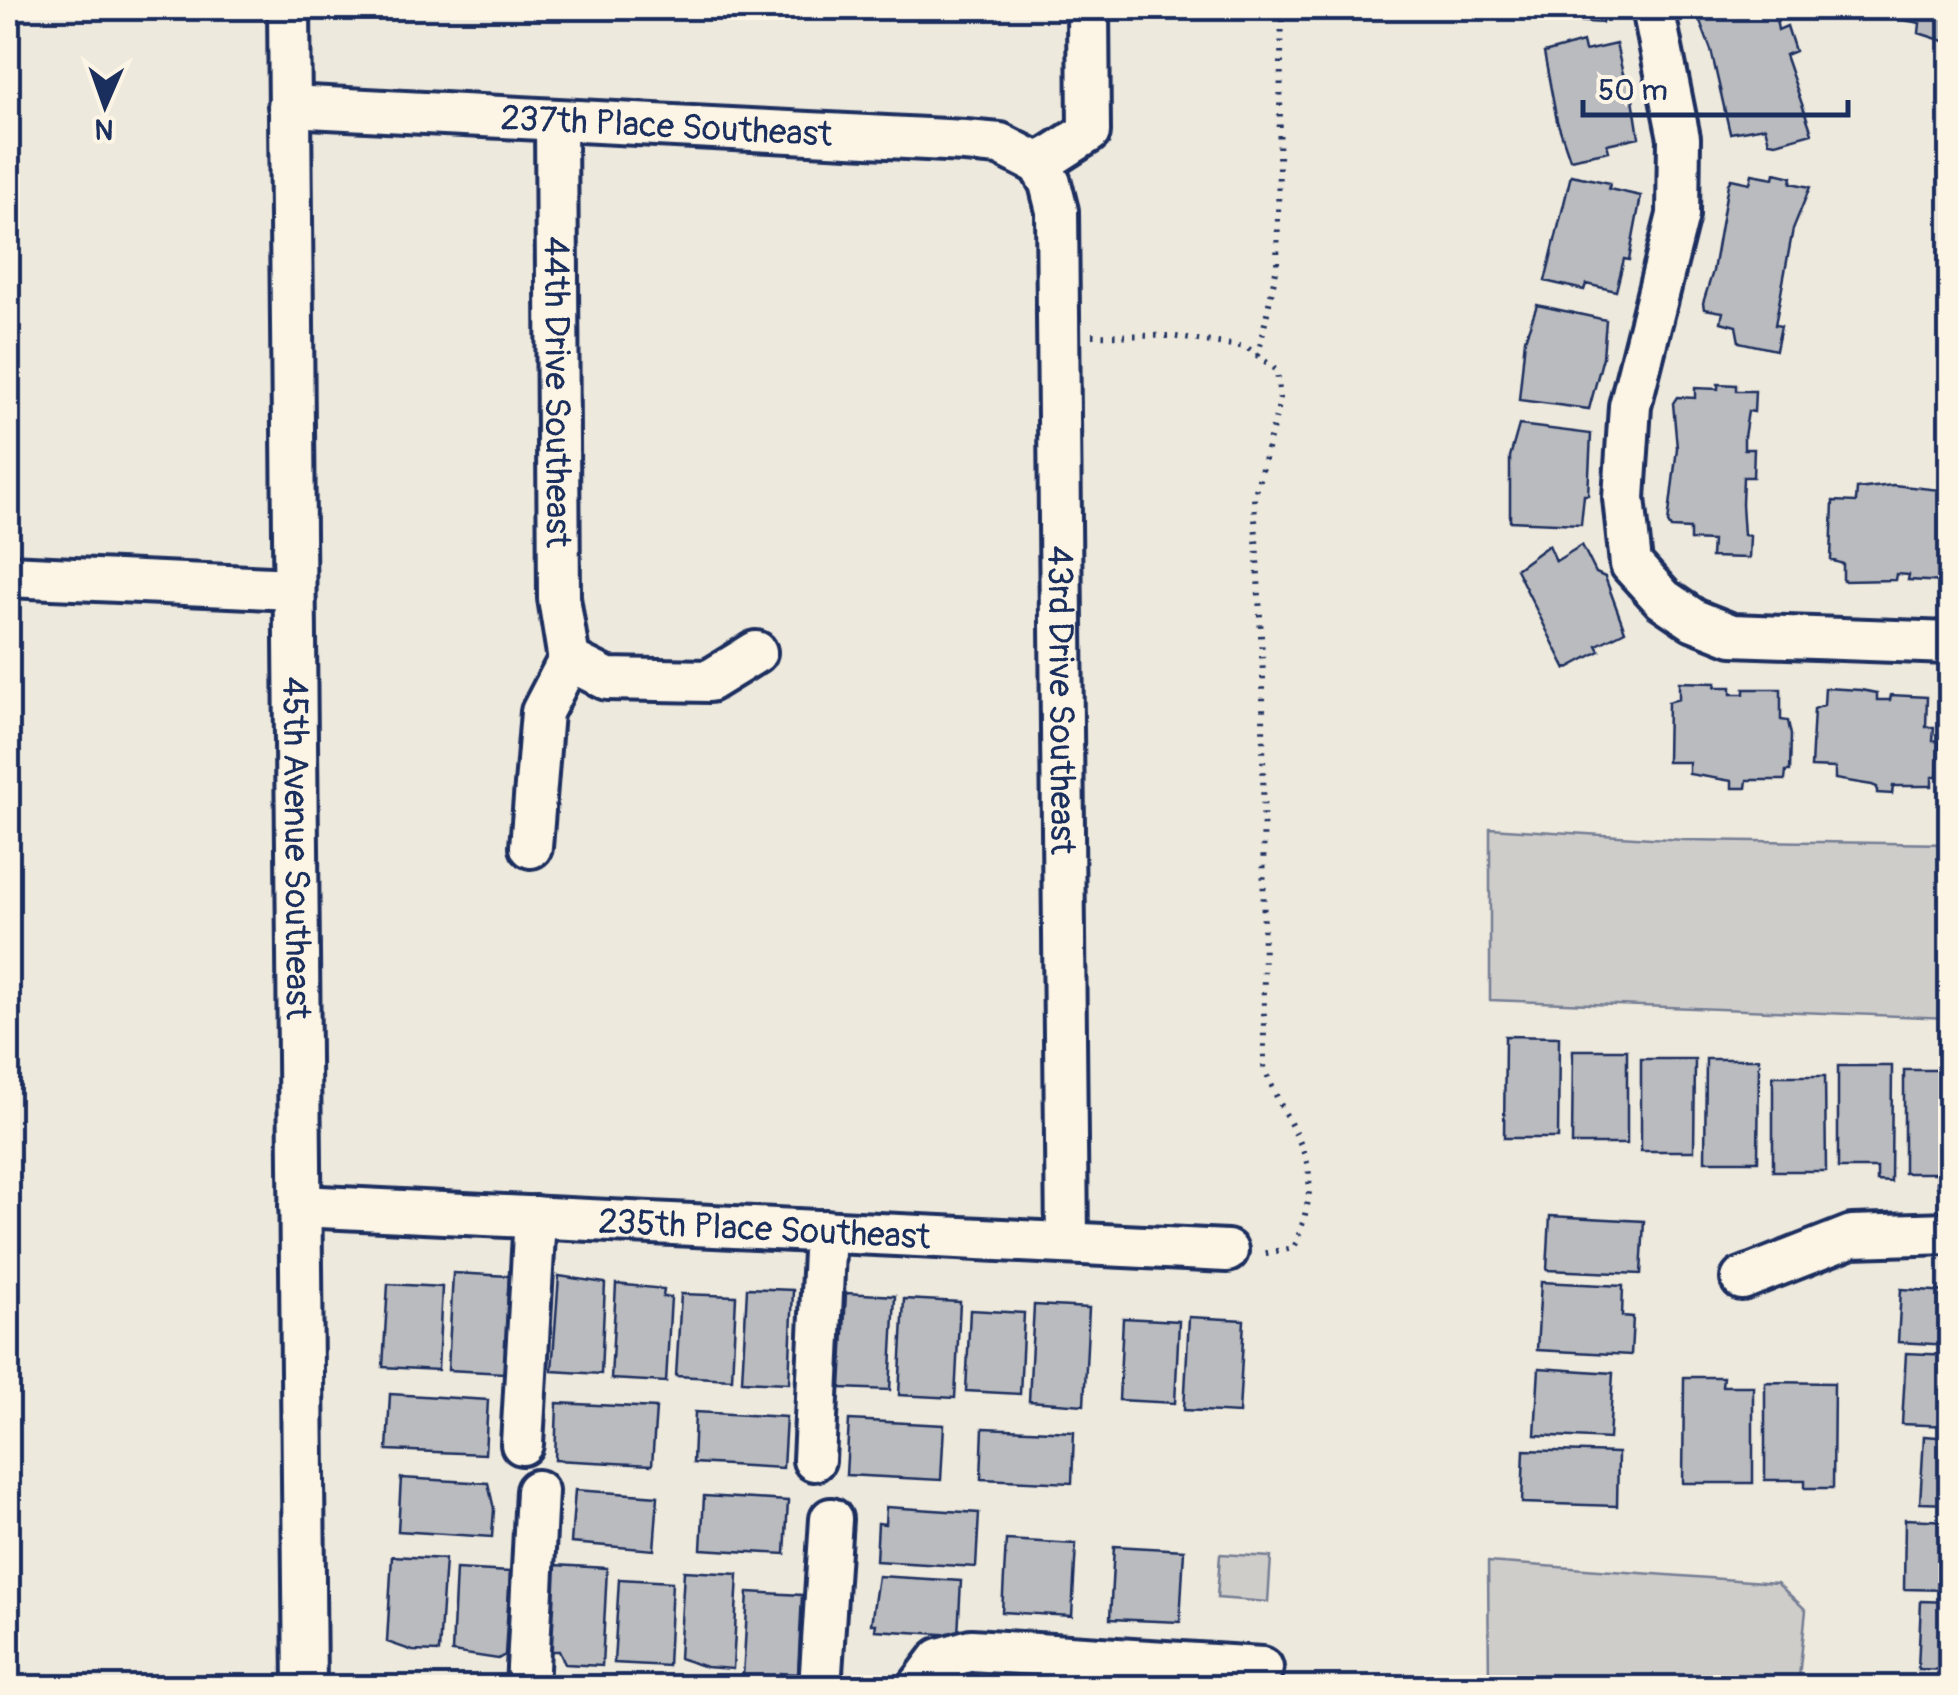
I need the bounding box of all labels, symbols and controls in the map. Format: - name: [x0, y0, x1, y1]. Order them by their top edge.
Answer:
- north arrow: [55, 55, 155, 155]
- scale bar: [1583, 55, 1848, 117]
- text: 50 m: [1598, 72, 1668, 109]
- street label: 237th Place Southeast: [500, 96, 834, 157]
- text: N: [94, 111, 114, 146]
- street label: 44th Drive Southeast: [534, 236, 580, 549]
- street label: 43rd Drive Southeast: [1037, 545, 1084, 856]
- street label: 45th Avenue Southeast: [272, 676, 320, 1021]
- street label: 235th Place Southeast: [597, 1200, 932, 1260]

